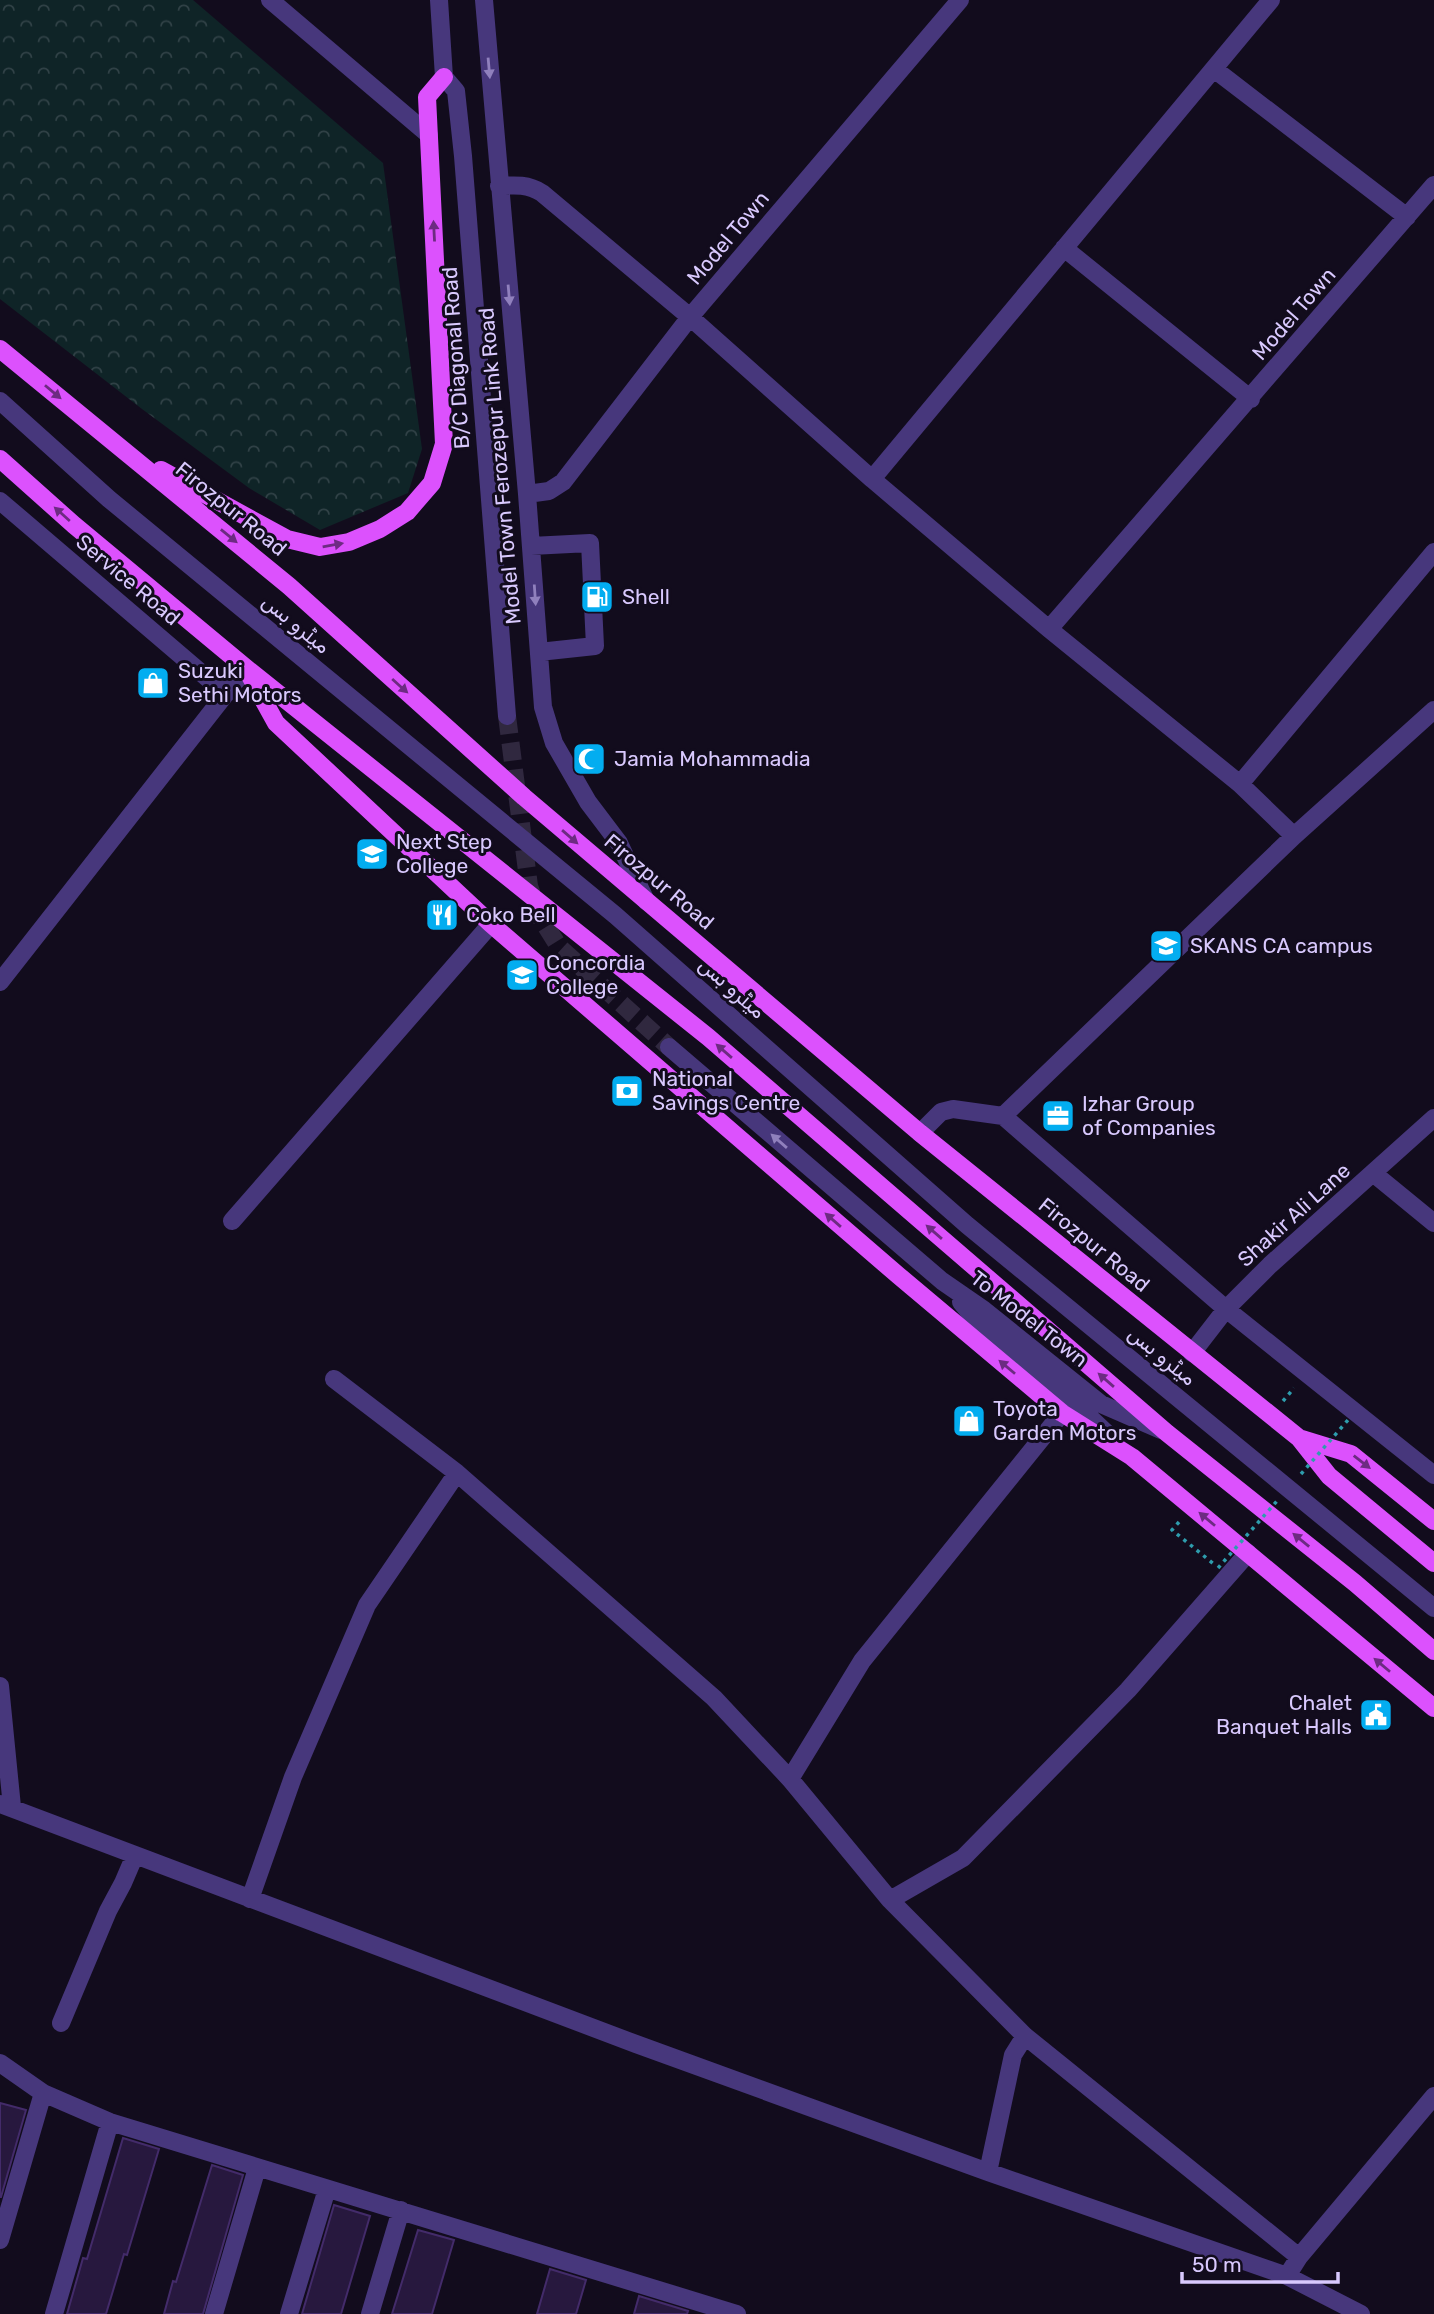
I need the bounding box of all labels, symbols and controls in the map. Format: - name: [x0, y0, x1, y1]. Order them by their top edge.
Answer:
- one-way arrow: [484, 57, 495, 79]
- street label: Model Town: [681, 186, 774, 289]
- one-way arrow: [428, 220, 439, 242]
- street label: Model Town: [1247, 262, 1341, 365]
- street label: B/C Diagonal Road: [437, 266, 474, 450]
- one-way arrow: [504, 284, 515, 306]
- street label: Model Town Ferozepur Link Road: [473, 306, 526, 626]
- one-way arrow: [43, 385, 61, 400]
- street label: Firozpur Road: [171, 456, 292, 561]
- one-way arrow: [54, 507, 71, 523]
- street label: Service Road: [71, 529, 185, 630]
- one-way arrow: [219, 529, 237, 544]
- one-way arrow: [322, 539, 344, 550]
- fuel station icon: Shell: [578, 578, 616, 616]
- one-way arrow: [530, 584, 541, 606]
- place label: Shell: [622, 584, 670, 609]
- street label: میٹرو بس: [256, 588, 336, 660]
- place label: Suzuki Sethi Motors: [178, 658, 302, 707]
- shop icon: Suzuki Sethi Motors: [134, 664, 172, 702]
- one-way arrow: [392, 677, 409, 693]
- mosque icon: Jamia Mohammadia: [570, 740, 608, 778]
- place label: Jamia Mohammadia: [614, 746, 811, 771]
- place label: Next Step College: [396, 829, 492, 878]
- one-way arrow: [562, 829, 579, 844]
- street label: Firozpur Road: [599, 829, 719, 935]
- school or university icon: Next Step College: [353, 835, 391, 873]
- restaurant icon: Coko Bell: [423, 896, 461, 934]
- place label: Coko Bell: [466, 902, 556, 927]
- school or university icon: SKANS CA campus: [1147, 927, 1185, 965]
- place label: SKANS CA campus: [1190, 933, 1373, 958]
- place label: Concordia College: [546, 950, 645, 999]
- street label: میٹرو بس: [693, 952, 771, 1024]
- school or university icon: Concordia College: [503, 956, 541, 994]
- one-way arrow: [716, 1044, 733, 1059]
- place label: National Savings Centre: [652, 1066, 800, 1115]
- bank icon: National Savings Centre: [608, 1072, 646, 1110]
- place label: Izhar Group of Companies: [1082, 1091, 1216, 1140]
- office icon: Izhar Group of Companies: [1039, 1097, 1077, 1135]
- one-way arrow: [770, 1133, 788, 1149]
- street label: Shakir Ali Lane: [1232, 1158, 1355, 1272]
- street label: Firozpur Road: [1034, 1192, 1155, 1297]
- one-way arrow: [824, 1212, 842, 1228]
- one-way arrow: [925, 1224, 943, 1240]
- street label: To Model Town: [966, 1265, 1093, 1372]
- street label: میٹرو بس: [1122, 1320, 1202, 1392]
- one-way arrow: [998, 1360, 1015, 1375]
- one-way arrow: [1098, 1373, 1115, 1388]
- place label: Toyota Garden Motors: [993, 1396, 1136, 1445]
- shop icon: Toyota Garden Motors: [950, 1402, 988, 1440]
- one-way arrow: [1352, 1455, 1370, 1470]
- one-way arrow: [1198, 1512, 1215, 1527]
- one-way arrow: [1293, 1533, 1310, 1548]
- one-way arrow: [1373, 1658, 1390, 1673]
- place label: Chalet Banquet Halls: [1216, 1690, 1352, 1739]
- public building icon: Chalet Banquet Halls: [1357, 1696, 1395, 1734]
- scale bar: [1182, 2240, 1338, 2284]
- text: 50 m: [1192, 2252, 1242, 2277]

